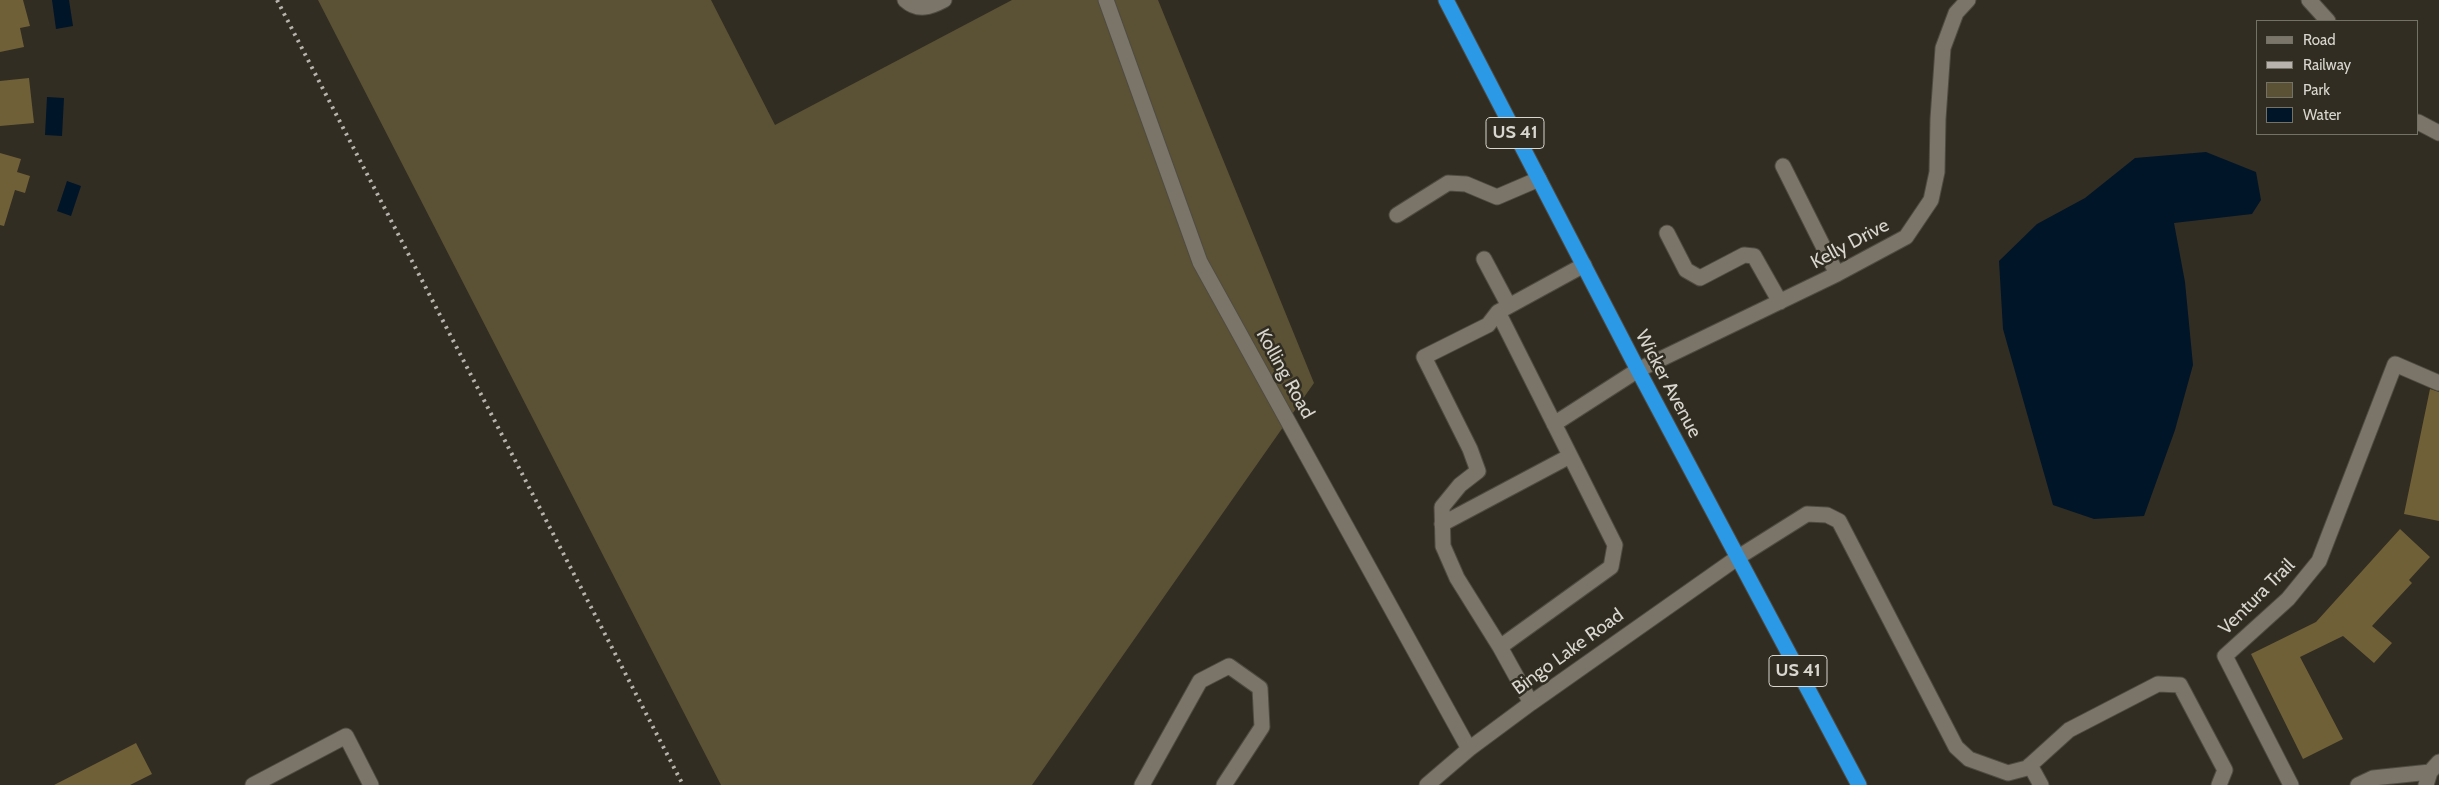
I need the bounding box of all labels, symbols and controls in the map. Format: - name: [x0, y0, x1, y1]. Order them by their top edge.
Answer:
- legend: [2256, 20, 2419, 135]
- text: Road: [2303, 31, 2336, 49]
- text: Railway: [2303, 56, 2351, 74]
- text: Park: [2303, 81, 2330, 99]
- text: Water: [2303, 106, 2341, 124]
- road number: US 41: [1486, 118, 1544, 148]
- street label: Kelly Drive: [1807, 214, 1893, 274]
- street label: Kolling Road: [1251, 325, 1319, 423]
- street label: Wicker Avenue: [1630, 326, 1706, 442]
- street label: Ventura Trail: [2214, 554, 2300, 640]
- street label: Bingo Lake Road: [1508, 604, 1628, 700]
- road number: US 41: [1769, 656, 1827, 686]

